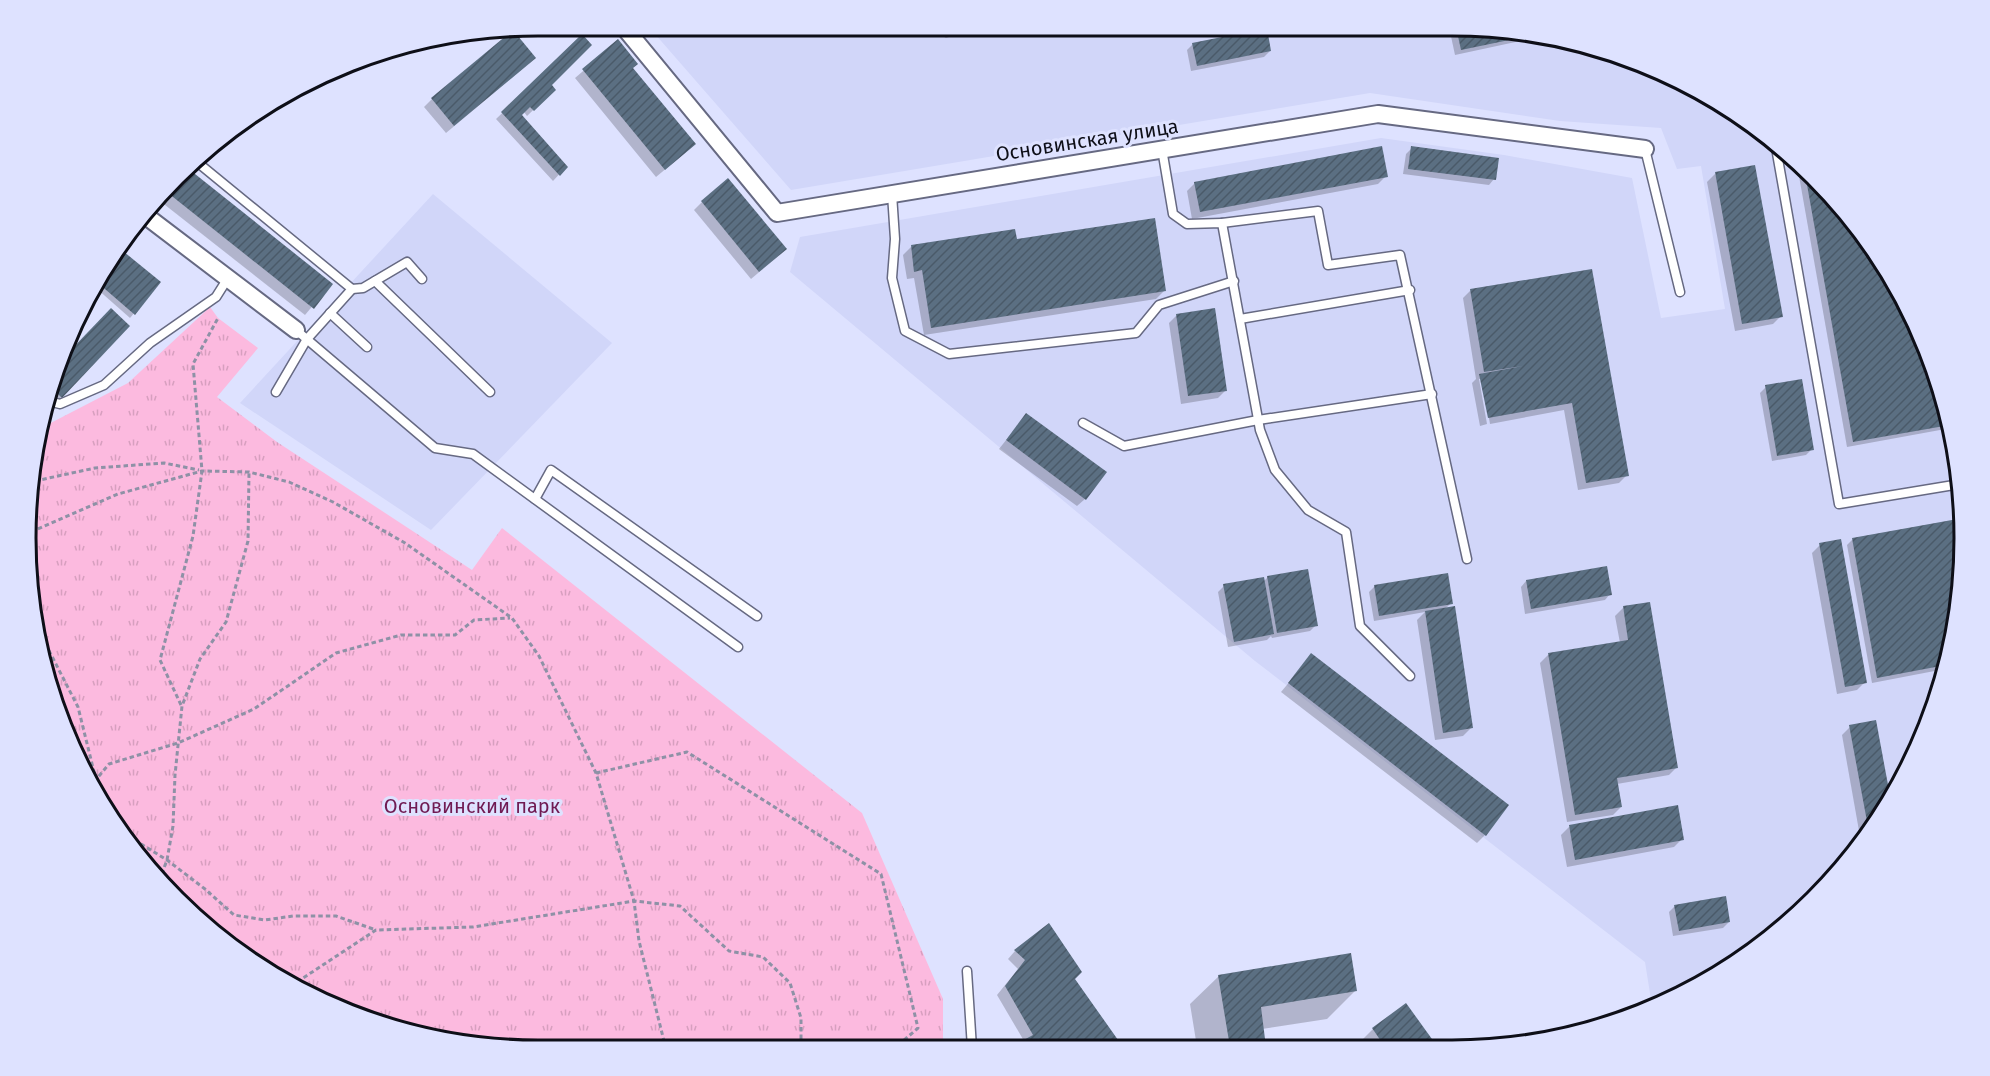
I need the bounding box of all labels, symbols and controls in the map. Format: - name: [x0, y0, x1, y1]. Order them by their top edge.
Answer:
- street label: Основинская улица: [994, 114, 1180, 166]
- park label: Основинский парк: [384, 794, 561, 818]

